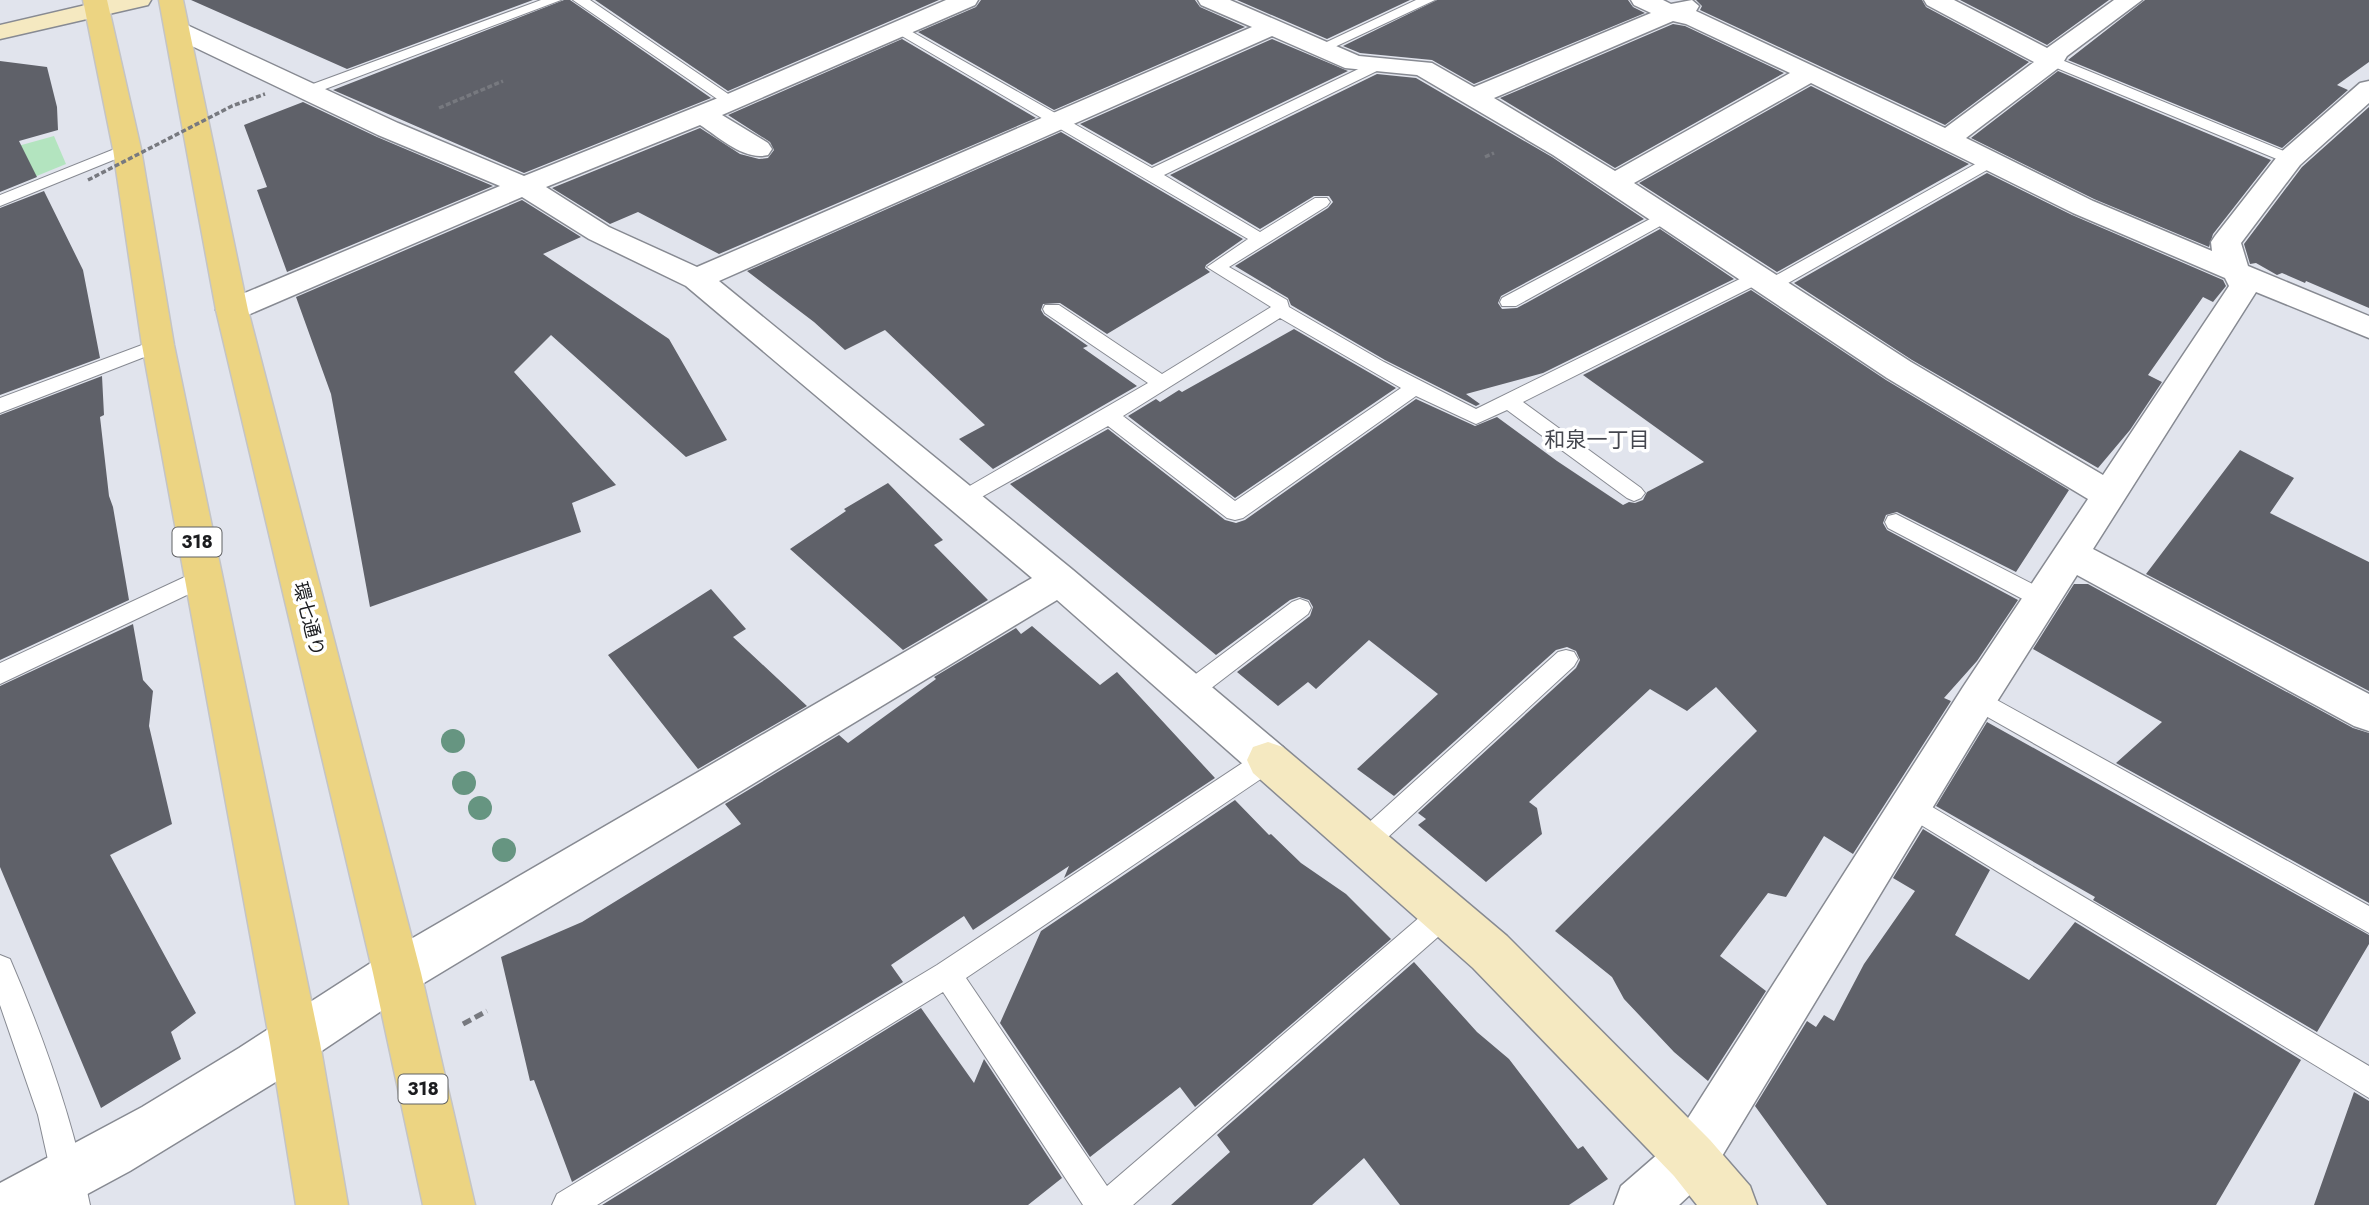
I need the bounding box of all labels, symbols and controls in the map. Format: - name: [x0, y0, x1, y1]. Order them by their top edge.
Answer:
- district label: 和泉一丁目: [1545, 425, 1650, 455]
- road number: 318: [172, 528, 222, 556]
- street label: 環七通り: [287, 579, 331, 659]
- road number: 318: [398, 1074, 448, 1104]

